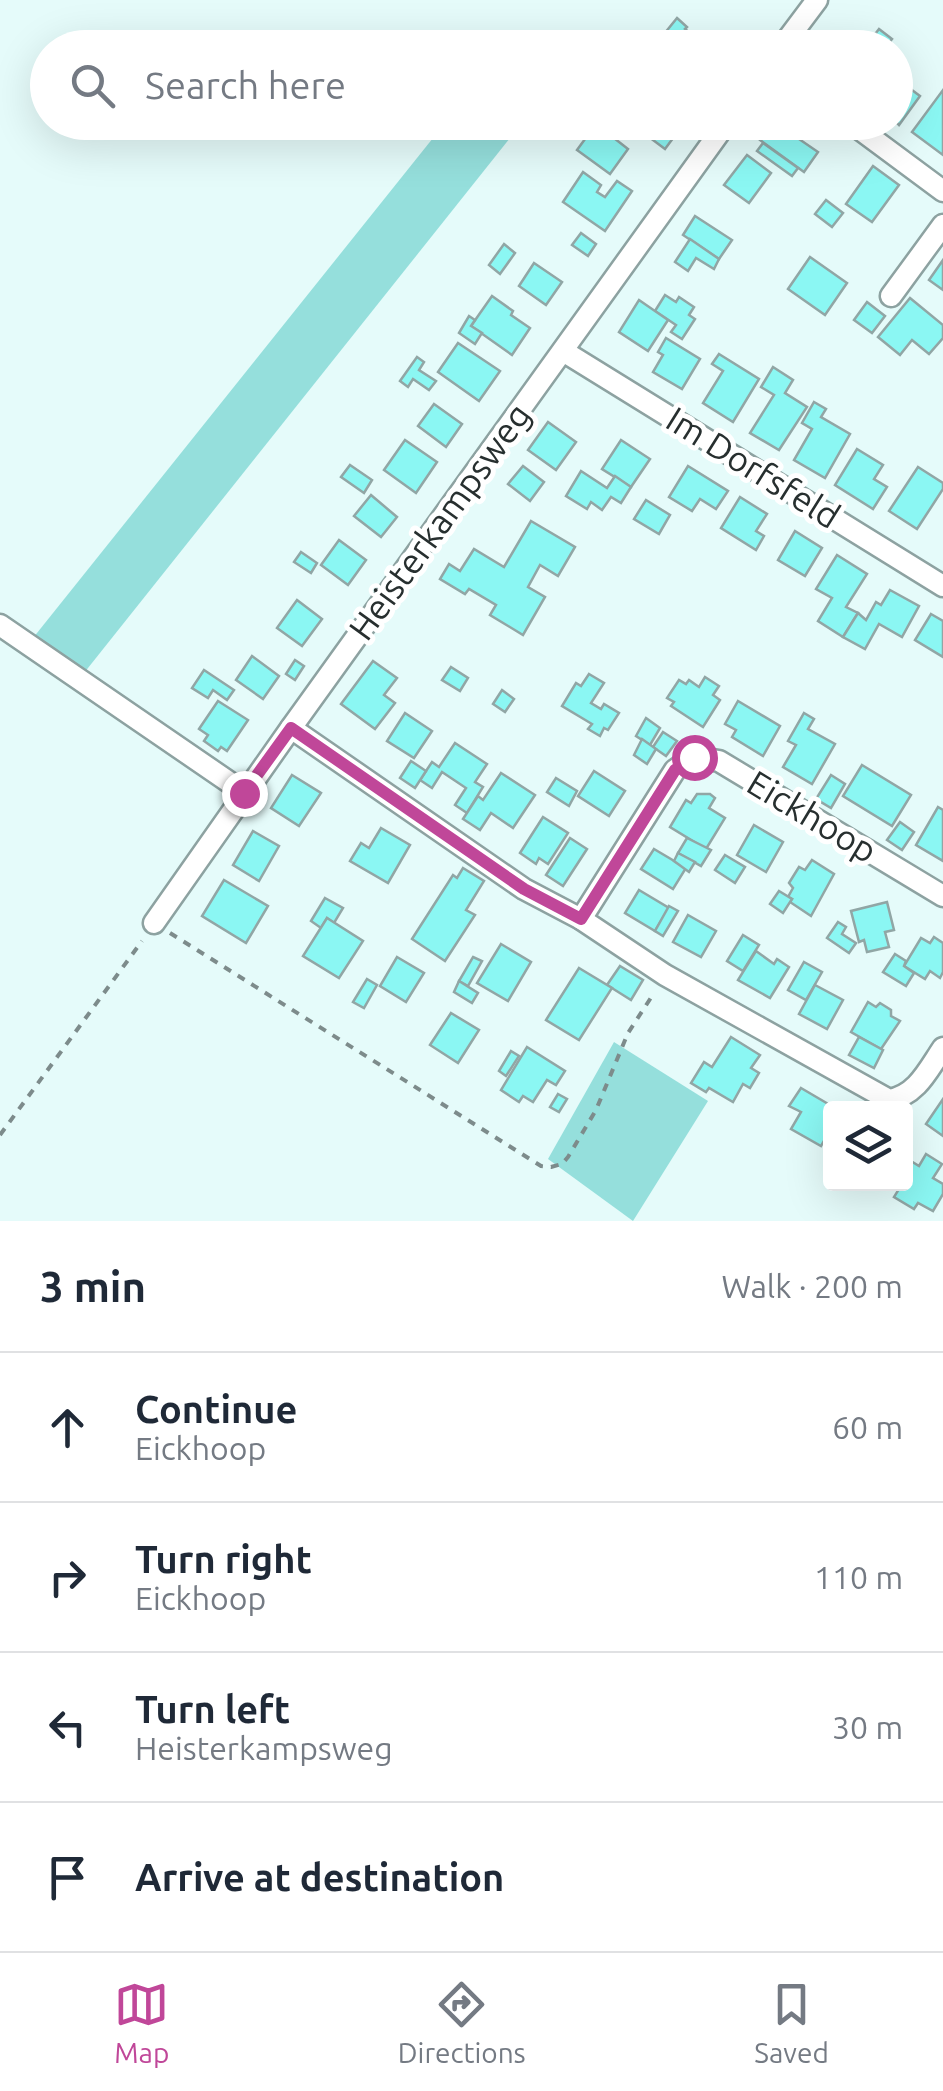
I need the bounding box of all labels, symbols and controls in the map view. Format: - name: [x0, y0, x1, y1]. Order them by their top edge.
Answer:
- search box: [30, 30, 913, 140]
- icon: search: [65, 58, 120, 113]
- text: Search here: [145, 64, 346, 106]
- street label: Heisterkampsweg: [340, 396, 538, 647]
- street label: Im Dorfsfeld: [660, 398, 847, 536]
- route start: [672, 735, 718, 781]
- street label: Eickhoop: [741, 762, 884, 870]
- route end: [222, 771, 268, 817]
- map controls: [823, 1101, 913, 1191]
- button: layers: [823, 1101, 913, 1191]
- text: 3 min: [40, 1263, 146, 1310]
- text: Walk · 200 m: [721, 1268, 903, 1304]
- text: Continue: [135, 1388, 297, 1430]
- icon: ahead: [40, 1400, 95, 1455]
- text: 60 m: [832, 1409, 903, 1445]
- text: Eickhoop: [135, 1430, 266, 1466]
- text: Turn right: [135, 1538, 312, 1580]
- icon: right: [40, 1550, 95, 1605]
- text: 110 m: [814, 1559, 903, 1595]
- text: Eickhoop: [135, 1580, 266, 1616]
- text: Turn left: [135, 1688, 290, 1730]
- icon: left: [40, 1700, 95, 1755]
- text: 30 m: [832, 1709, 903, 1745]
- text: Heisterkampsweg: [135, 1730, 393, 1766]
- icon: arrive: [40, 1850, 95, 1905]
- text: Arrive at destination: [135, 1856, 504, 1898]
- tab: Map: [114, 1977, 169, 2068]
- tab: Directions: [398, 1977, 526, 2068]
- tab: Saved: [754, 1977, 829, 2068]

